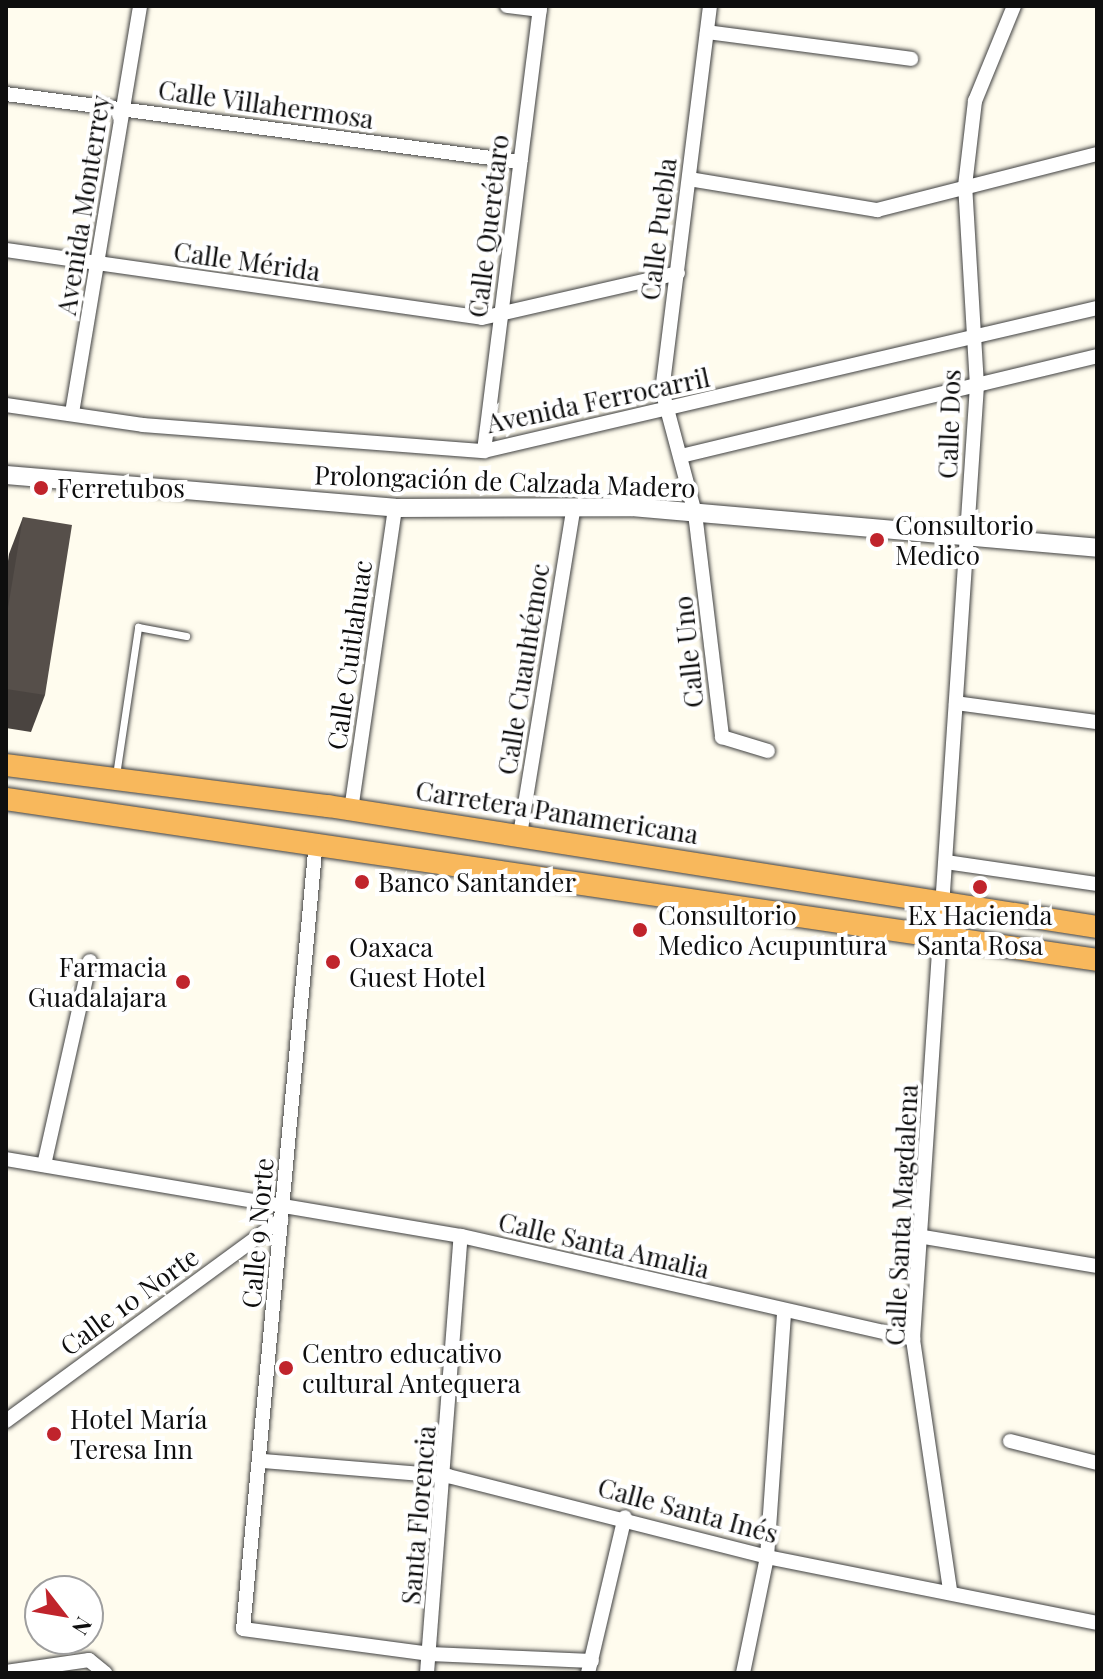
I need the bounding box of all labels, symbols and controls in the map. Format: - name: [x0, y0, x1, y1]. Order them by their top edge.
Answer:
- street label: Calle Villahermosa: [156, 73, 376, 135]
- street label: Avenida Monterrey: [50, 93, 116, 317]
- street label: Calle Querétaro: [461, 133, 515, 319]
- street label: Calle Puebla: [634, 156, 682, 302]
- street label: Calle Mérida: [172, 235, 322, 287]
- street label: Avenida Ferrocarril: [483, 361, 713, 439]
- street label: Calle Dos: [931, 369, 967, 479]
- street label: Prolongación de Calzada Madero: [314, 459, 696, 503]
- place label: Ferretubos: [57, 472, 185, 504]
- marker: Ferretubos: [32, 479, 50, 497]
- place label: Consultorio Medico: [895, 509, 1034, 570]
- marker: Consultorio Medico: [866, 529, 888, 551]
- street label: Calle Cuitlahuac: [320, 558, 378, 752]
- street label: Calle Cuauhtémoc: [491, 561, 555, 777]
- street label: Calle Uno: [667, 595, 709, 709]
- street label: Carretera Panamericana: [413, 774, 701, 850]
- place label: Banco Santander: [378, 866, 576, 898]
- marker: Banco Santander: [353, 873, 371, 891]
- marker: Ex Hacienda Santa Rosa: [971, 878, 989, 896]
- place label: Consultorio Medico Acupuntura: [658, 899, 888, 960]
- place label: Ex Hacienda Santa Rosa: [907, 899, 1053, 960]
- marker: Consultorio Medico Acupuntura: [629, 919, 651, 941]
- place label: Oaxaca Guest Hotel: [349, 931, 486, 992]
- place label: Farmacia Guadalajara: [28, 951, 167, 1012]
- marker: Oaxaca Guest Hotel: [324, 953, 342, 971]
- marker: Farmacia Guadalajara: [174, 973, 192, 991]
- street label: Calle Santa Magdalena: [879, 1083, 923, 1347]
- street label: Calle 9 Norte: [235, 1157, 279, 1309]
- street label: Calle Santa Amalia: [495, 1205, 713, 1285]
- street label: Calle 10 Norte: [54, 1241, 204, 1361]
- place label: Centro educativo cultural Antequera: [302, 1337, 522, 1398]
- marker: Centro educativo cultural Antequera: [277, 1359, 295, 1377]
- place label: Hotel María Teresa Inn: [70, 1403, 207, 1464]
- street label: Santa Florencia: [395, 1424, 441, 1606]
- marker: Hotel María Teresa Inn: [45, 1425, 63, 1443]
- street label: Calle Santa Inés: [594, 1471, 782, 1549]
- north arrow: [24, 1575, 104, 1655]
- text: N: [66, 1612, 100, 1641]

